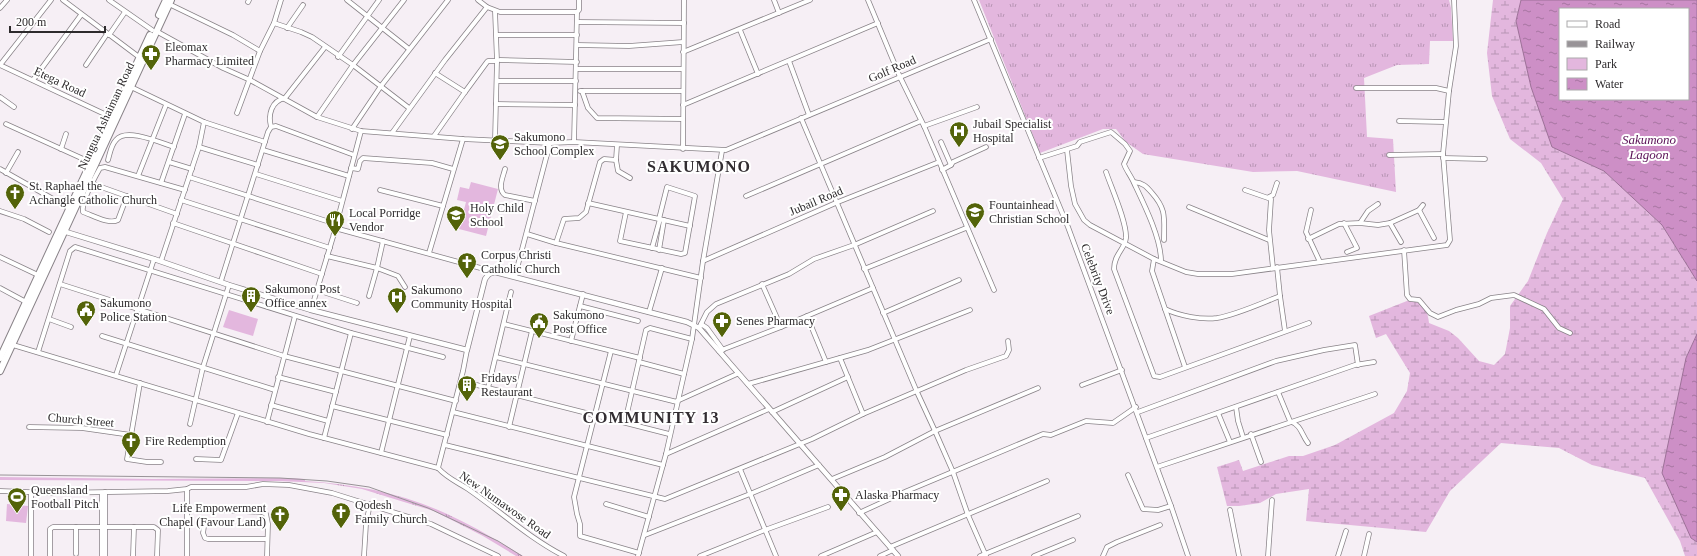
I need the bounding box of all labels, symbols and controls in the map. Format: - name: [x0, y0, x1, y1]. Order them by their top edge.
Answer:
- scale bar: [10, 8, 105, 34]
- legend: [1559, 8, 1689, 100]
- text: 200 m: [16, 15, 47, 29]
- text: Road: [1595, 17, 1620, 31]
- text: Railway: [1595, 37, 1635, 51]
- place label: Eleomax Pharmacy Limited: [165, 40, 254, 68]
- pharmacy icon: Eleomax Pharmacy Limited: [140, 43, 162, 71]
- street label: Golf Road: [866, 53, 918, 85]
- text: Park: [1595, 57, 1617, 71]
- street label: Nungua Ashaiman Road: [75, 60, 137, 172]
- street label: Etega Road: [32, 64, 88, 100]
- text: Water: [1595, 77, 1623, 91]
- place label: Jubail Specialist Hospital: [973, 117, 1052, 145]
- hospital icon: Jubail Specialist Hospital: [948, 120, 970, 148]
- place label: Sakumono School Complex: [514, 130, 594, 158]
- water label: Sakumono Lagoon: [1622, 132, 1677, 162]
- school or university icon: Sakumono School Complex: [489, 133, 511, 161]
- district label: SAKUMONO: [647, 158, 751, 175]
- place label: St. Raphael the Achangle Catholic Church: [29, 179, 157, 207]
- church icon: St. Raphael the Achangle Catholic Church: [4, 182, 26, 210]
- street label: Jubail Road: [787, 183, 845, 219]
- place label: Fountainhead Christian School: [989, 198, 1070, 226]
- place label: Holy Child School: [470, 201, 524, 229]
- school or university icon: Fountainhead Christian School: [964, 201, 986, 229]
- school or university icon: Holy Child School: [445, 204, 467, 232]
- place label: Local Porridge Vendor: [349, 206, 421, 234]
- restaurant icon: Local Porridge Vendor: [324, 209, 346, 237]
- street label: Celebrity Drive: [1078, 241, 1118, 317]
- place label: Corpus Christi Catholic Church: [481, 248, 560, 276]
- church icon: Corpus Christi Catholic Church: [456, 251, 478, 279]
- place label: Sakumono Post Office annex: [265, 282, 341, 310]
- place label: Sakumono Community Hospital: [411, 283, 513, 311]
- building icon: Sakumono Post Office annex: [240, 285, 262, 313]
- hospital icon: Sakumono Community Hospital: [386, 286, 408, 314]
- place label: Sakumono Police Station: [100, 296, 167, 324]
- public building icon: Sakumono Police Station: [75, 299, 97, 327]
- place label: Sakumono Post Office: [553, 308, 607, 336]
- pharmacy icon: Senes Pharmacy: [711, 310, 733, 338]
- public building icon: Sakumono Post Office: [528, 311, 550, 339]
- place label: Senes Pharmacy: [736, 314, 815, 328]
- place label: Fridays Restaurant: [481, 371, 533, 399]
- building icon: Fridays Restaurant: [456, 374, 478, 402]
- district label: COMMUNITY 13: [582, 409, 720, 426]
- street label: Church Street: [47, 410, 115, 430]
- church icon: Fire Redemption: [120, 430, 142, 458]
- place label: Fire Redemption: [145, 434, 226, 448]
- street label: New Numawose Road: [457, 468, 553, 542]
- place label: Queensland Football Pitch: [31, 483, 99, 511]
- pharmacy icon: Alaska Pharmacy: [830, 484, 852, 512]
- sports icon: Queensland Football Pitch: [6, 486, 28, 514]
- place label: Alaska Pharmacy: [855, 488, 939, 502]
- place label: Qodesh Family Church: [355, 498, 427, 526]
- place label: Life Empowerment Chapel (Favour Land): [159, 501, 267, 529]
- church icon: Qodesh Family Church: [330, 501, 352, 529]
- church icon: Life Empowerment Chapel (Favour Land): [269, 504, 291, 532]

